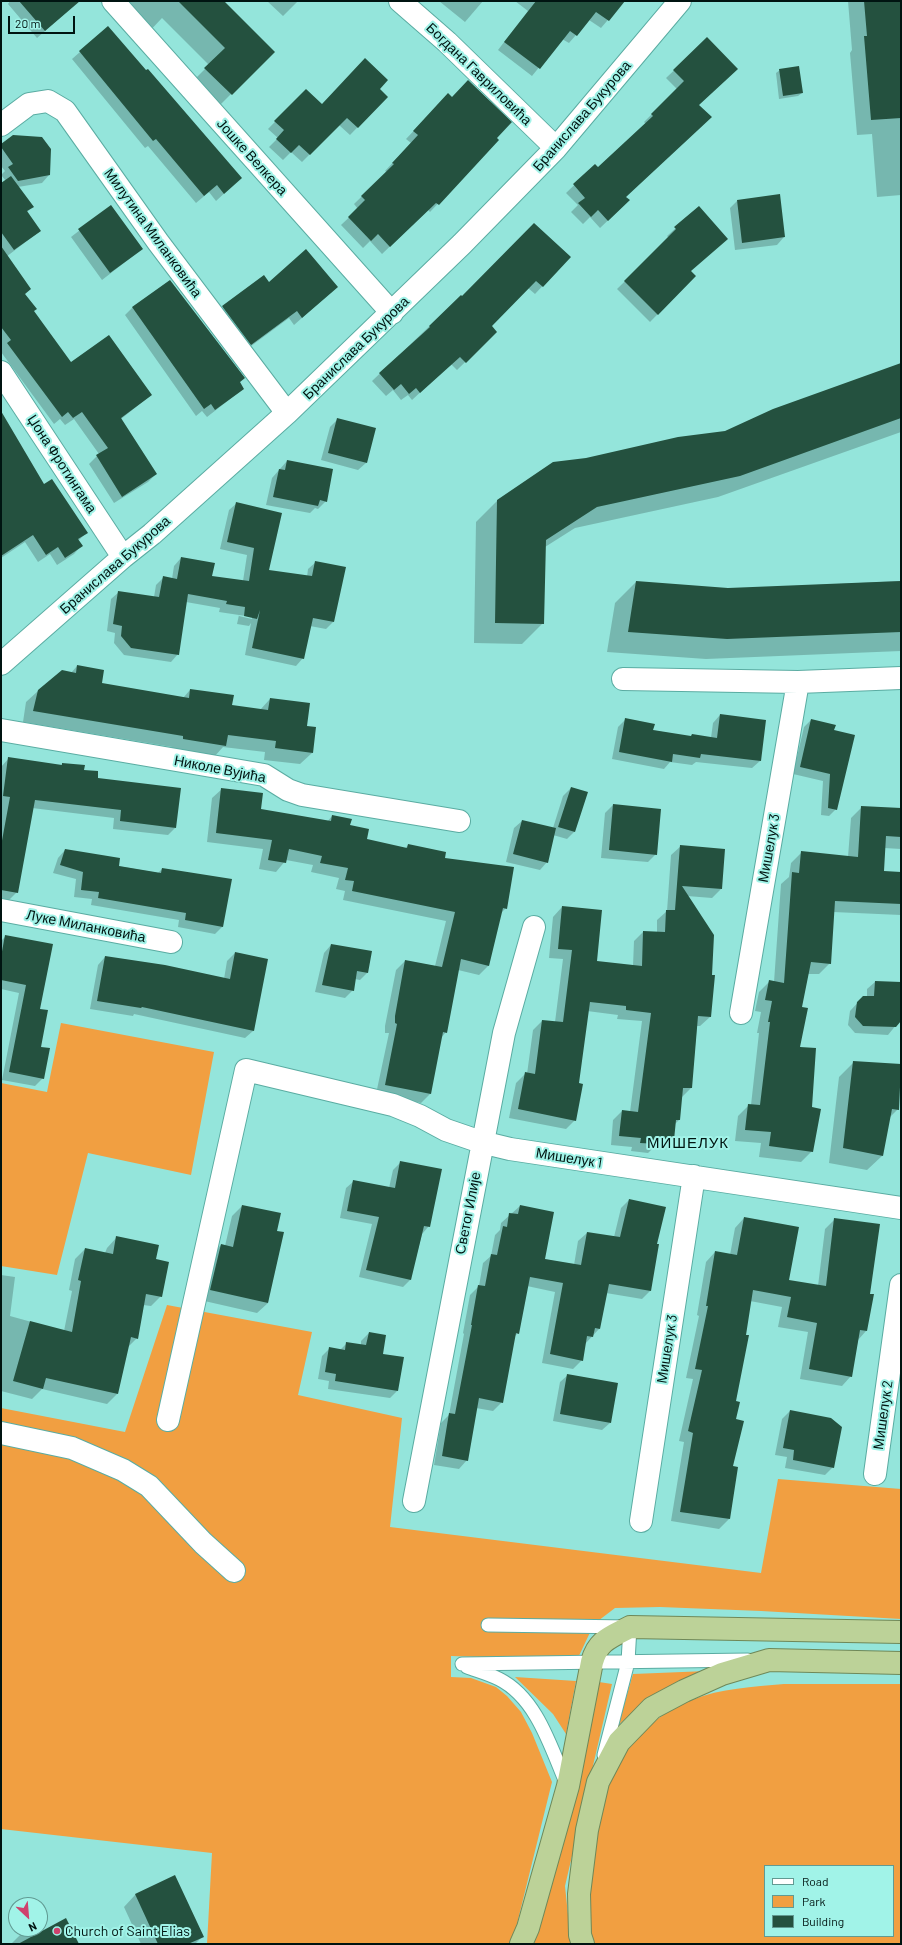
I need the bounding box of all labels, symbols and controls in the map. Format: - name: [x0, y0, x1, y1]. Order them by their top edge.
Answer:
- scale bar: [10, 8, 77, 34]
- text: 20 m: [15, 16, 41, 30]
- street label: Богдана Гавриловића: [423, 19, 535, 129]
- street label: Бранислава Букурова: [529, 57, 635, 175]
- street label: Јошке Велкера: [213, 115, 291, 199]
- street label: Милутина Миланковића: [101, 165, 205, 301]
- street label: Бранислава Букурова: [300, 293, 412, 403]
- street label: Џона Фротингама: [24, 412, 100, 516]
- street label: Бранислава Букурова: [56, 512, 174, 618]
- street label: Николе Вујића: [173, 752, 267, 786]
- street label: Мишелук 3: [755, 812, 783, 884]
- street label: Луке Миланковића: [25, 906, 147, 946]
- district label: МИШЕЛУК: [647, 1134, 729, 1152]
- street label: Мишелук 1: [535, 1144, 603, 1172]
- street label: Светог Илије: [452, 1170, 484, 1256]
- street label: Мишелук 3: [653, 1313, 681, 1385]
- street label: Мишелук 2: [870, 1379, 896, 1451]
- legend: [764, 1865, 894, 1937]
- text: Road: [802, 1874, 829, 1888]
- text: Park: [802, 1894, 826, 1908]
- north arrow: [8, 1897, 48, 1937]
- text: Building: [802, 1914, 844, 1928]
- text: N: [27, 1920, 39, 1935]
- place label: Church of Saint Elias: [65, 1923, 190, 1939]
- marker: Church of Saint Elias: [52, 1926, 62, 1936]

